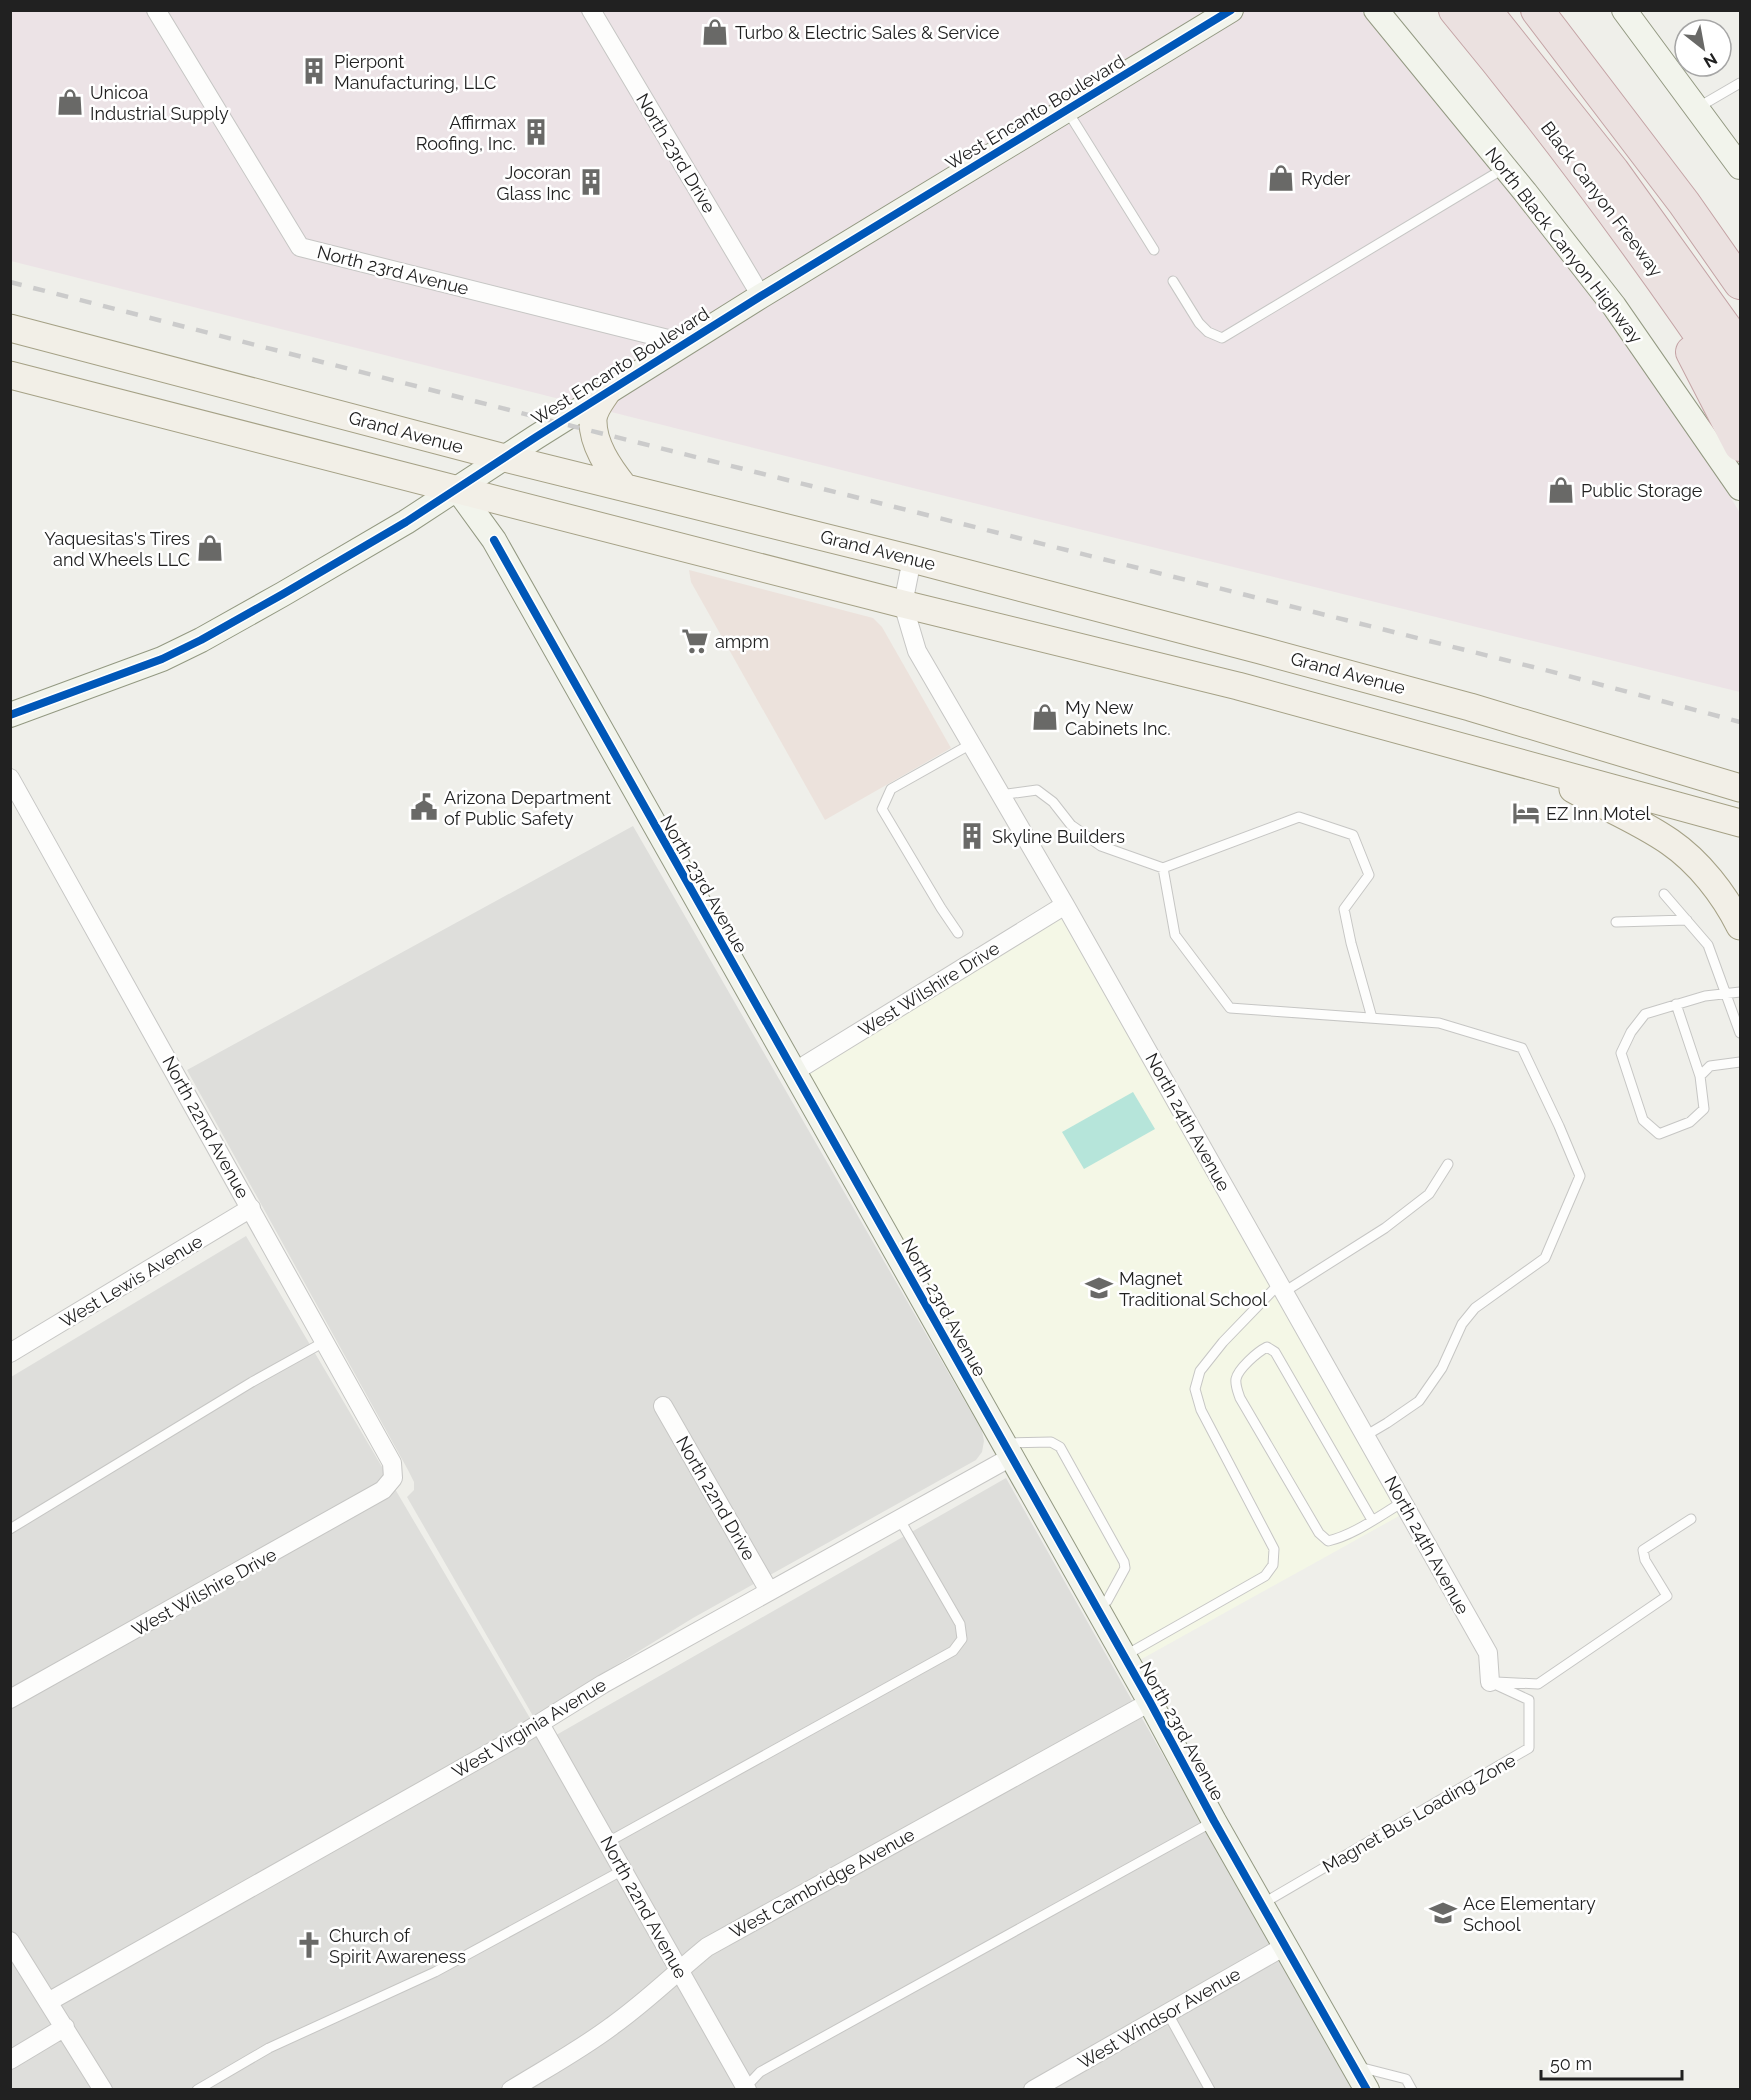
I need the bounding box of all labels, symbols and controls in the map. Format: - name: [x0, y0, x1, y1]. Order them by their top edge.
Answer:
- shop icon: Turbo & Electric Sales & Service: [700, 17, 730, 47]
- north arrow: [1673, 18, 1733, 78]
- place label: Turbo & Electric Sales & Service: [735, 22, 1000, 43]
- text: N: [1700, 49, 1721, 72]
- street label: West Encanto Boulevard: [942, 50, 1128, 174]
- place label: Pierpont Manufacturing, LLC: [334, 51, 496, 93]
- building icon: Pierpont Manufacturing, LLC: [299, 56, 329, 86]
- place label: Unicoa Industrial Supply: [90, 82, 229, 124]
- shop icon: Unicoa Industrial Supply: [55, 87, 85, 117]
- street label: North 23rd Drive: [632, 89, 720, 217]
- place label: Affirmax Roofing, Inc.: [416, 112, 516, 154]
- building icon: Affirmax Roofing, Inc.: [521, 117, 551, 147]
- street label: Black Canyon Freeway: [1537, 117, 1667, 281]
- street label: North Black Canyon Highway: [1481, 143, 1647, 347]
- place label: Jocoran Glass Inc: [497, 162, 571, 204]
- shop icon: Ryder: [1266, 163, 1296, 193]
- building icon: Jocoran Glass Inc: [576, 167, 606, 197]
- place label: Ryder: [1301, 168, 1351, 189]
- street label: North 23rd Avenue: [315, 241, 471, 299]
- street label: West Encanto Boulevard: [527, 303, 713, 429]
- street label: Grand Avenue: [346, 407, 466, 458]
- shop icon: Public Storage: [1546, 475, 1576, 505]
- place label: Public Storage: [1581, 480, 1703, 501]
- street label: Grand Avenue: [818, 526, 938, 575]
- place label: Yaquesitas's Tires and Wheels LLC: [44, 528, 190, 570]
- shop icon: Yaquesitas's Tires and Wheels LLC: [195, 533, 225, 563]
- supermarket icon: ampm: [680, 626, 710, 656]
- place label: ampm: [715, 631, 769, 652]
- street label: Grand Avenue: [1288, 648, 1408, 699]
- place label: My New Cabinets Inc.: [1065, 697, 1171, 739]
- shop icon: My New Cabinets Inc.: [1030, 702, 1060, 732]
- place label: Arizona Department of Public Safety: [444, 787, 611, 829]
- public building icon: Arizona Department of Public Safety: [409, 792, 439, 822]
- hotel icon: EZ Inn Motel: [1511, 798, 1541, 828]
- place label: EZ Inn Motel: [1546, 803, 1651, 824]
- street label: North 23rd Avenue: [656, 811, 752, 957]
- building icon: Skyline Builders: [957, 821, 987, 851]
- place label: Skyline Builders: [992, 826, 1125, 847]
- street label: West Wilshire Drive: [855, 937, 1004, 1041]
- street label: North 24th Avenue: [1141, 1049, 1235, 1195]
- street label: North 22nd Avenue: [158, 1052, 254, 1202]
- street label: West Lewis Avenue: [56, 1230, 206, 1332]
- street label: North 23rd Avenue: [897, 1234, 991, 1380]
- place label: Magnet Traditional School: [1119, 1268, 1267, 1310]
- school or university icon: Magnet Traditional School: [1084, 1273, 1114, 1303]
- street label: North 22nd Drive: [672, 1432, 760, 1564]
- street label: North 24th Avenue: [1380, 1472, 1474, 1618]
- street label: West Wilshire Drive: [128, 1543, 280, 1640]
- street label: North 23rd Avenue: [1135, 1658, 1229, 1804]
- street label: West Virginia Avenue: [448, 1674, 610, 1782]
- street label: Magnet Bus Loading Zone: [1319, 1749, 1520, 1877]
- street label: West Cambridge Avenue: [726, 1823, 918, 1943]
- street label: North 22nd Avenue: [596, 1832, 692, 1982]
- place label: Ace Elementary School: [1463, 1893, 1596, 1935]
- school or university icon: Ace Elementary School: [1428, 1898, 1458, 1928]
- place label: Church of Spirit Awareness: [329, 1925, 466, 1967]
- church icon: Church of Spirit Awareness: [294, 1930, 324, 1960]
- street label: West Windsor Avenue: [1074, 1963, 1244, 2073]
- scale bar: [1541, 2043, 1682, 2081]
- text: 50 m: [1550, 2053, 1592, 2074]

